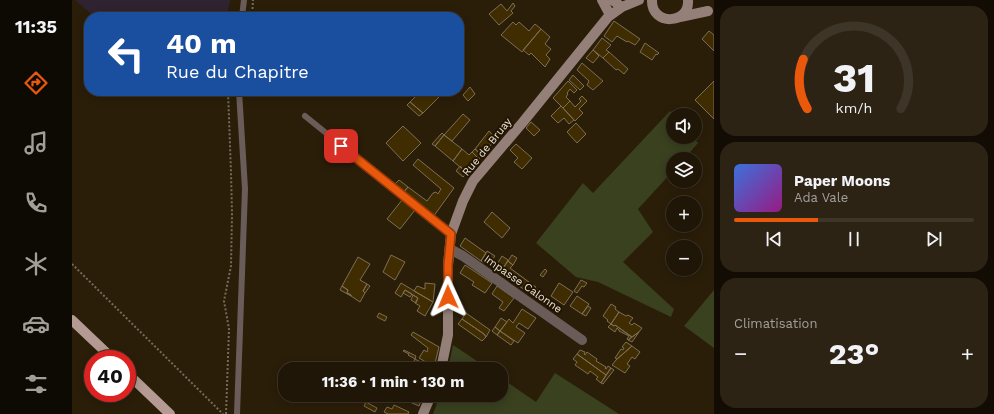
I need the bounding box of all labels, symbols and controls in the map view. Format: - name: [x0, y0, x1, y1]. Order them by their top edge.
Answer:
- text: 11:35: [15, 16, 57, 37]
- text: 40 m: [166, 27, 236, 60]
- icon: left: [100, 28, 152, 80]
- text: 31: [833, 53, 875, 102]
- text: Rue du Chapitre: [166, 61, 309, 82]
- icon: directions: [22, 69, 50, 97]
- text: km/h: [836, 100, 872, 116]
- map controls: [666, 108, 702, 276]
- button: sound: [666, 108, 702, 144]
- street label: Rue de Bruay: [460, 115, 515, 179]
- icon: music: [22, 129, 50, 157]
- pin: [324, 129, 358, 163]
- icon: arrive: [330, 135, 352, 157]
- button: layers: [666, 152, 702, 188]
- text: Paper Moons: [794, 172, 890, 190]
- icon: phone: [22, 189, 50, 217]
- text: Ada Vale: [794, 190, 848, 205]
- button: +: [666, 196, 702, 232]
- icon: previous: [763, 228, 785, 250]
- icon: pause: [843, 228, 865, 250]
- icon: next: [923, 228, 945, 250]
- button: −: [666, 240, 702, 276]
- icon: climate: [22, 250, 50, 278]
- street label: Impasse Calonne: [482, 252, 564, 316]
- position arrow: [427, 276, 469, 318]
- icon: car: [22, 310, 50, 338]
- text: Climatisation: [734, 316, 817, 331]
- text: 23°: [829, 336, 879, 371]
- text: −: [734, 341, 747, 366]
- text: +: [961, 341, 974, 366]
- speed limit sign: 40: [84, 350, 136, 402]
- icon: filters: [22, 370, 50, 398]
- text: 11:36 · 1 min · 130 m: [322, 373, 464, 391]

